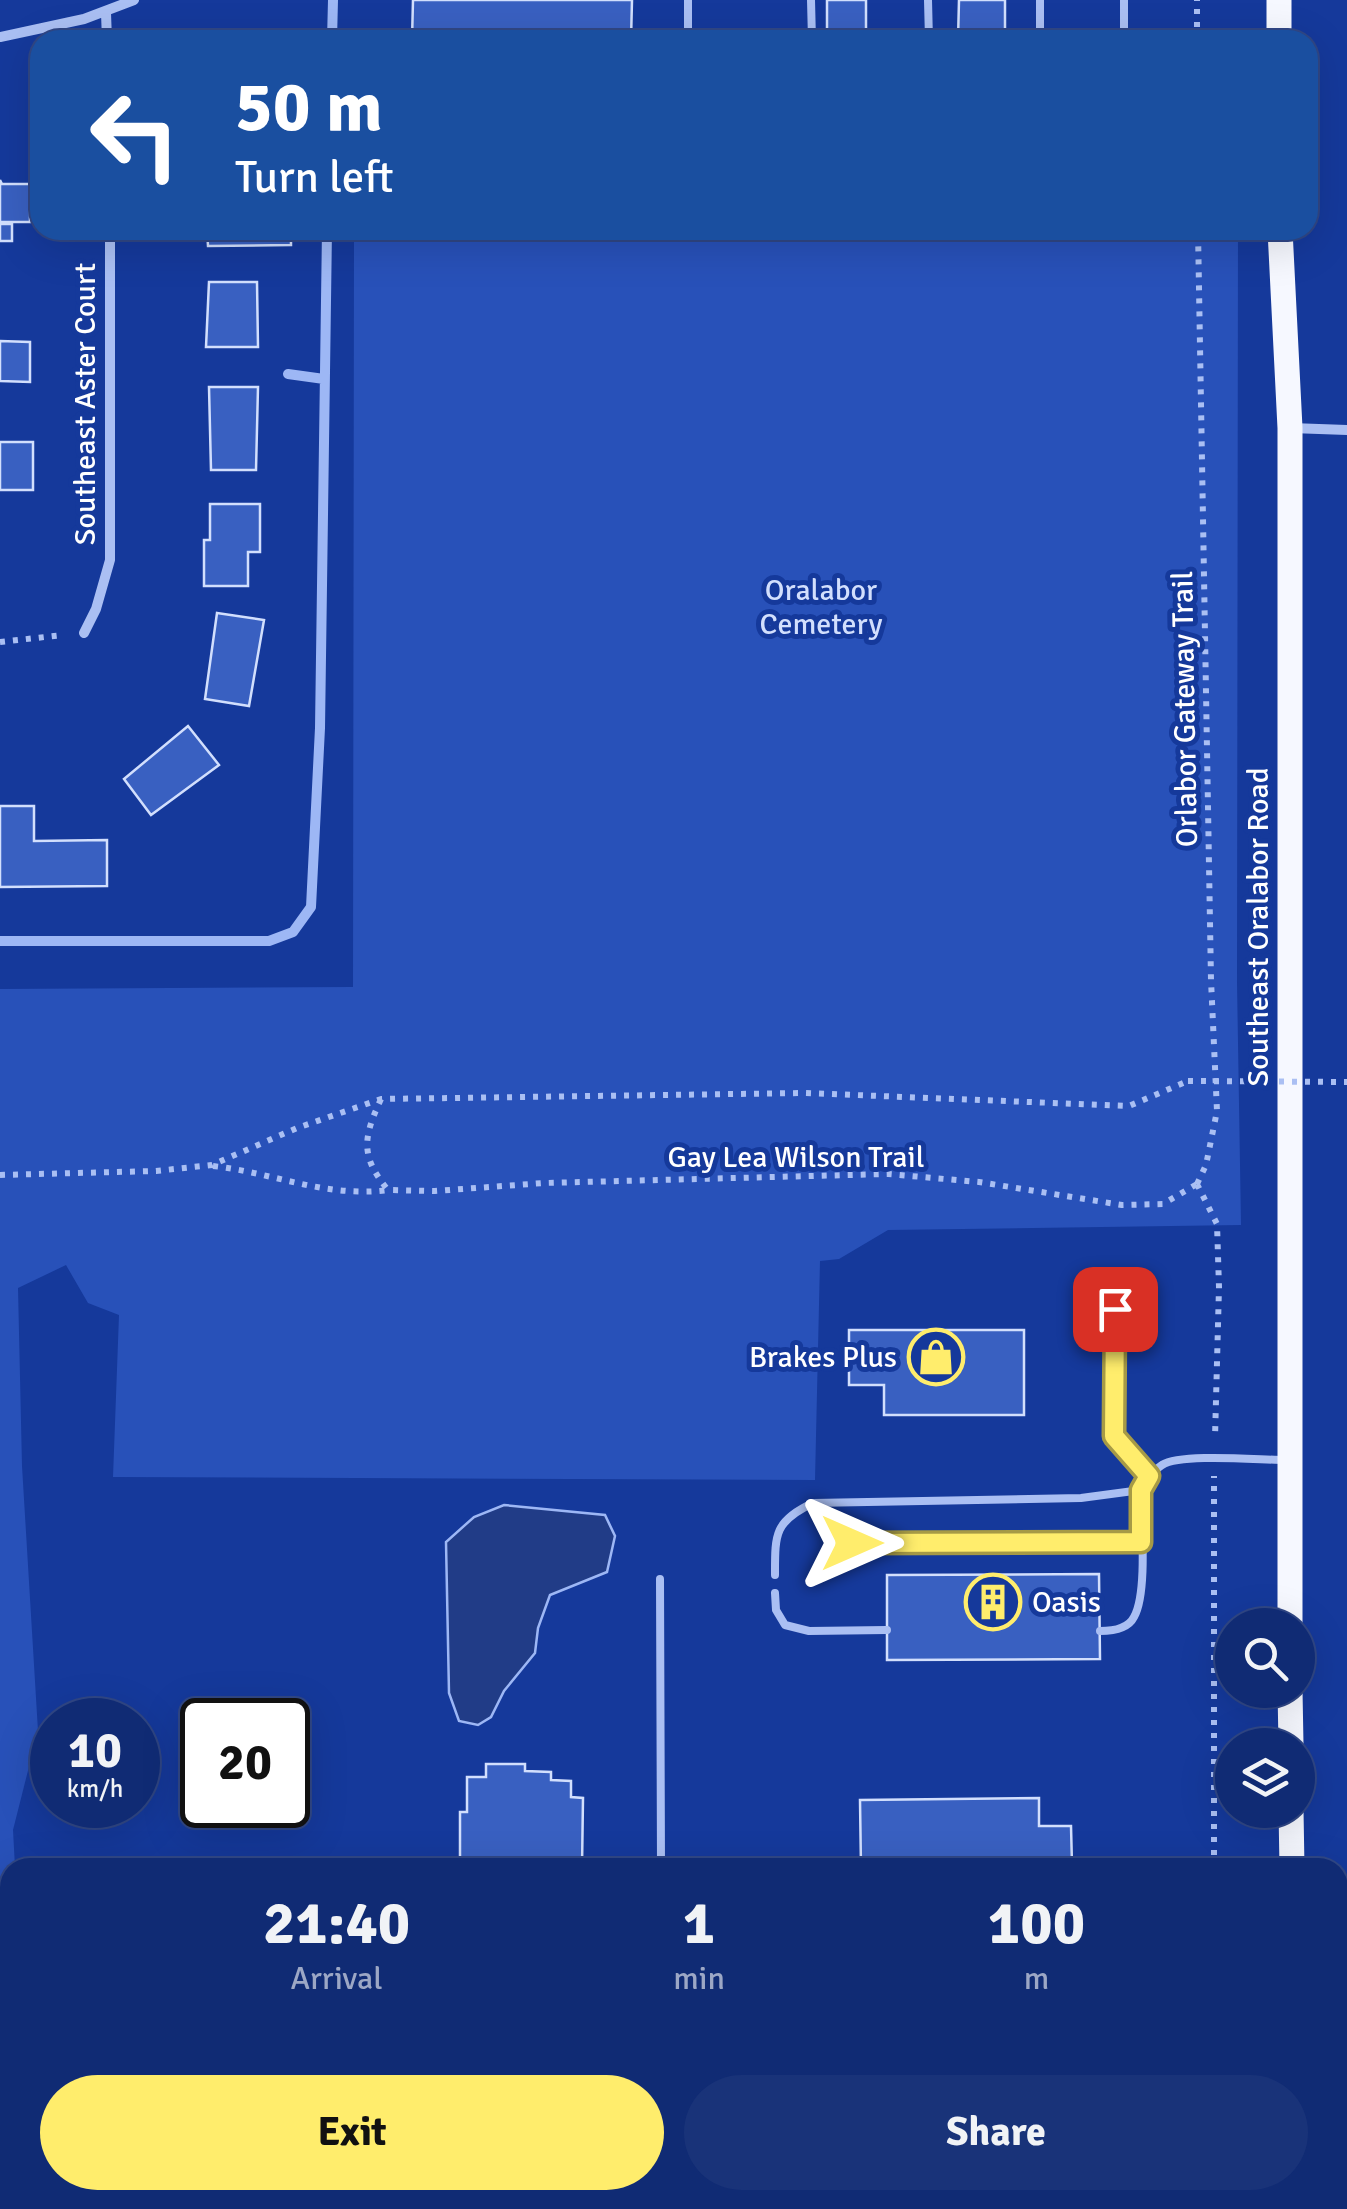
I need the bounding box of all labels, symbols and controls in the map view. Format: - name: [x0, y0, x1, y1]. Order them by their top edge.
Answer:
- text: 50 m: [235, 64, 383, 150]
- icon: left: [70, 70, 200, 200]
- text: Turn left: [235, 150, 394, 205]
- street label: Southeast Aster Court: [67, 263, 104, 545]
- street label: Orlabor Gateway Trail: [1164, 571, 1206, 847]
- park label: Oralabor Cemetery: [760, 572, 882, 643]
- street label: Southeast Oralabor Road: [1240, 767, 1277, 1087]
- street label: Gay Lea Wilson Trail: [668, 1139, 924, 1176]
- pin: [1073, 1267, 1158, 1352]
- icon: arrive: [1088, 1282, 1143, 1337]
- shop icon: Brakes Plus: [906, 1327, 966, 1387]
- place label: Brakes Plus: [749, 1339, 897, 1376]
- position arrow: [800, 1491, 904, 1595]
- building icon: Oasis: [963, 1572, 1023, 1632]
- place label: Oasis: [1032, 1584, 1101, 1621]
- map controls: [1215, 1608, 1315, 1828]
- button: search: [1215, 1608, 1315, 1708]
- speed limit sign: 20: [180, 1698, 310, 1828]
- text: 10: [68, 1720, 122, 1782]
- button: layers: [1215, 1728, 1315, 1828]
- text: km/h: [67, 1773, 123, 1804]
- text: 21:40: [263, 1887, 410, 1961]
- text: 1: [683, 1887, 715, 1961]
- text: 100: [988, 1887, 1085, 1961]
- text: Arrival: [291, 1959, 383, 1998]
- text: min: [673, 1959, 725, 1998]
- text: m: [1024, 1959, 1049, 1998]
- button: Exit: [40, 2075, 664, 2190]
- button: Share: [684, 2075, 1308, 2190]

